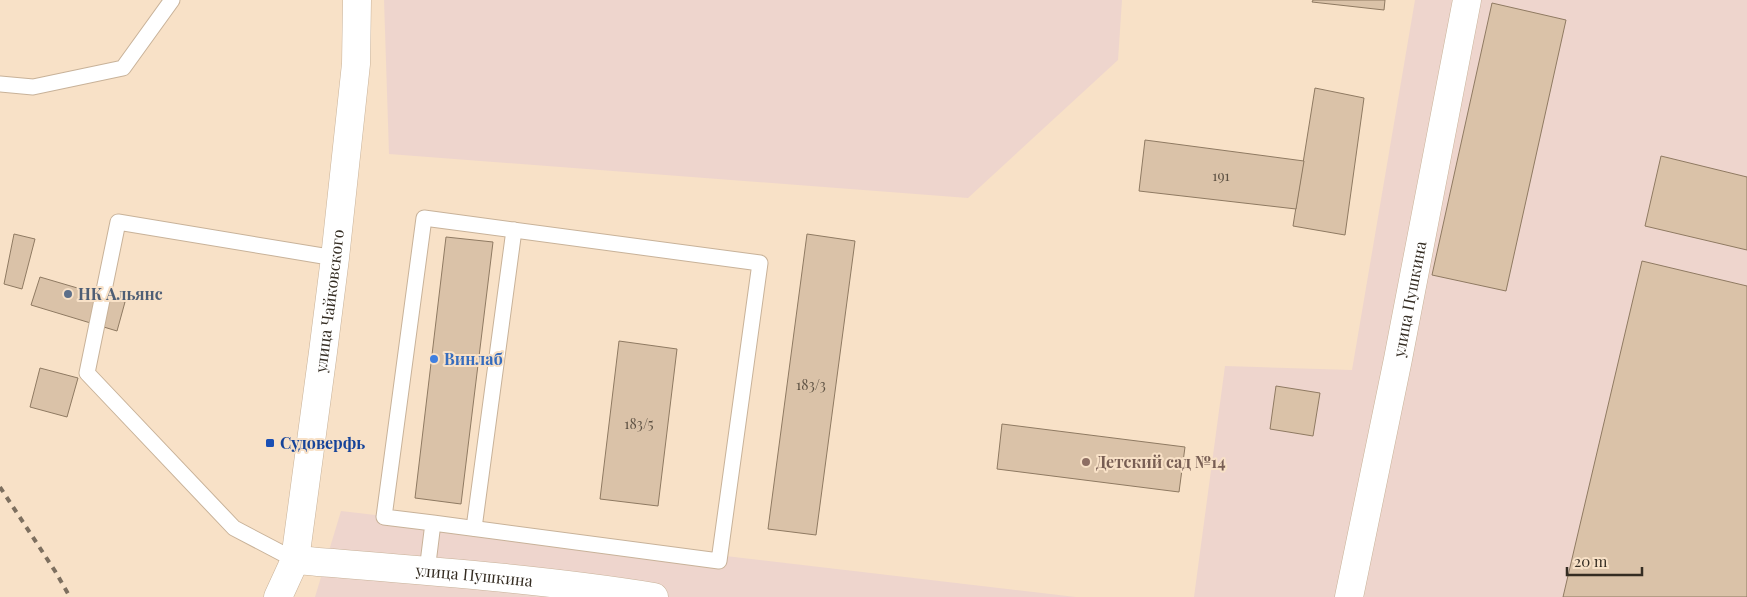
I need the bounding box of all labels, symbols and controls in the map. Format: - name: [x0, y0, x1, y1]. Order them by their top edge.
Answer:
- house number: 191: [1212, 166, 1230, 185]
- street label: улица Чайковского: [309, 228, 348, 375]
- street label: улица Пушкина: [1387, 239, 1430, 360]
- place label: НК Альянс: [78, 283, 163, 304]
- marker: НК Альянс: [62, 288, 74, 300]
- place label: Винлаб: [444, 348, 503, 369]
- marker: Винлаб: [428, 353, 440, 365]
- house number: 183/3: [796, 375, 826, 394]
- house number: 183/5: [624, 414, 654, 433]
- place label: Судоверфь: [280, 432, 365, 453]
- marker: Судоверфь: [264, 437, 276, 449]
- place label: Детский сад №14: [1096, 451, 1226, 472]
- marker: Детский сад №14: [1080, 456, 1092, 468]
- scale bar: [1567, 544, 1642, 576]
- text: 20 m: [1574, 551, 1608, 571]
- street label: улица Пушкина: [414, 559, 534, 591]

